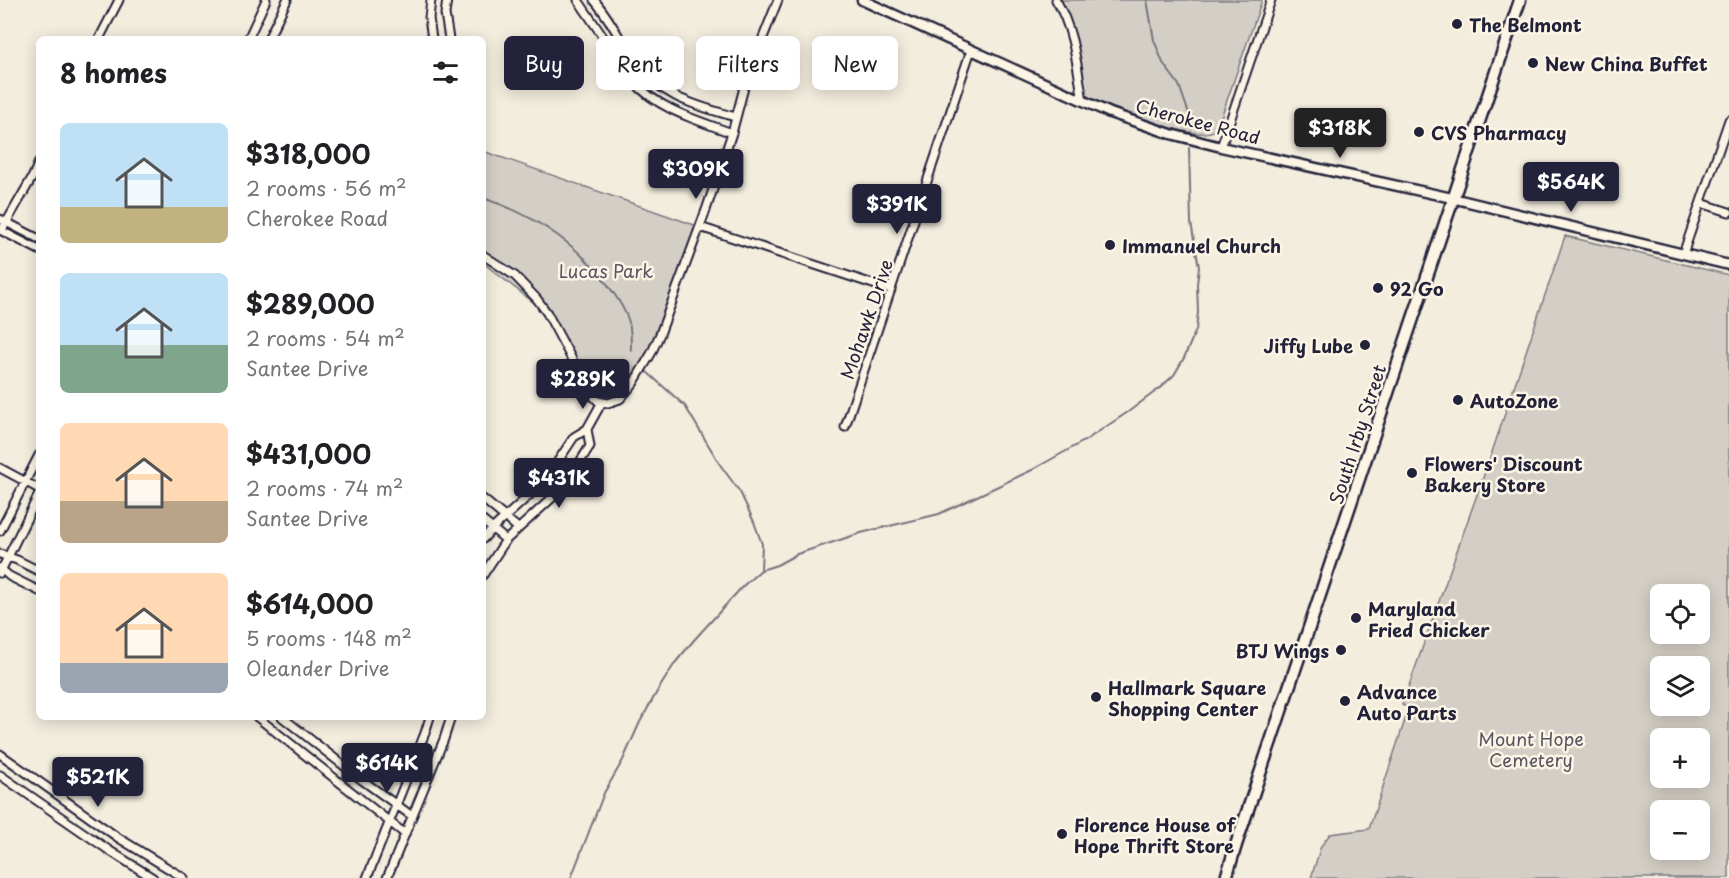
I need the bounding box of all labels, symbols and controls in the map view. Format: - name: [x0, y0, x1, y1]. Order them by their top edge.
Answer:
- place label: The Belmont: [1469, 11, 1582, 38]
- marker: The Belmont: [1450, 17, 1464, 31]
- chip: Buy: [504, 36, 584, 90]
- chip: Rent: [596, 36, 684, 90]
- chip: Filters: [696, 36, 800, 90]
- chip: New: [812, 36, 898, 90]
- place label: New China Buffet: [1545, 50, 1708, 77]
- text: 8 homes: [60, 53, 167, 92]
- icon: filters: [429, 56, 462, 89]
- marker: New China Buffet: [1526, 56, 1540, 70]
- street label: Cherokee Road: [1133, 91, 1263, 151]
- pin: $318K: [1298, 108, 1382, 159]
- text: $318K: [1308, 112, 1372, 142]
- place label: CVS Pharmacy: [1431, 119, 1567, 146]
- marker: CVS Pharmacy: [1412, 125, 1426, 139]
- text: $318,000: [246, 134, 370, 173]
- icon: home: [108, 147, 180, 219]
- pin: $309K: [654, 149, 738, 200]
- text: $309K: [662, 153, 730, 183]
- pin: $564K: [1529, 162, 1613, 213]
- text: $564K: [1537, 166, 1605, 196]
- text: 2 rooms · 56 m²: [246, 173, 407, 203]
- pin: $391K: [855, 184, 939, 235]
- text: $391K: [866, 188, 928, 218]
- text: Cherokee Road: [246, 203, 388, 233]
- place label: Immanuel Church: [1122, 232, 1281, 259]
- marker: Immanuel Church: [1103, 238, 1117, 252]
- street label: Mohawk Drive: [833, 255, 899, 383]
- park label: Lucas Park: [559, 257, 653, 284]
- place label: 92 Go: [1390, 275, 1444, 302]
- marker: 92 Go: [1371, 281, 1385, 295]
- text: $289,000: [246, 284, 375, 323]
- icon: home: [108, 297, 180, 369]
- text: 2 rooms · 54 m²: [246, 323, 405, 353]
- place label: Jiffy Lube: [1264, 332, 1353, 359]
- marker: Jiffy Lube: [1358, 338, 1372, 352]
- text: Santee Drive: [246, 353, 368, 383]
- pin: $289K: [541, 359, 625, 410]
- street label: South Irby Street: [1322, 361, 1392, 507]
- text: $289K: [550, 363, 616, 393]
- place label: AutoZone: [1470, 387, 1558, 414]
- marker: AutoZone: [1451, 393, 1465, 407]
- text: $431,000: [246, 434, 371, 473]
- icon: home: [108, 447, 180, 519]
- place label: Flowers' Discount Bakery Store: [1424, 450, 1583, 498]
- pin: $431K: [517, 458, 601, 509]
- text: $431K: [528, 462, 590, 492]
- marker: Flowers' Discount Bakery Store: [1405, 466, 1419, 480]
- text: 2 rooms · 74 m²: [246, 473, 403, 503]
- text: Santee Drive: [246, 503, 368, 533]
- text: $614,000: [246, 584, 373, 623]
- map controls: [1650, 584, 1710, 860]
- button: locate: [1650, 584, 1710, 644]
- place label: Maryland Fried Chicker: [1368, 595, 1490, 643]
- icon: home: [108, 597, 180, 669]
- marker: Maryland Fried Chicker: [1349, 611, 1363, 625]
- text: 5 rooms · 148 m²: [246, 623, 412, 653]
- place label: BTJ Wings: [1235, 637, 1329, 664]
- marker: BTJ Wings: [1334, 643, 1348, 657]
- text: Oleander Drive: [246, 653, 389, 683]
- button: layers: [1650, 656, 1710, 716]
- place label: Hallmark Square Shopping Center: [1108, 674, 1266, 722]
- place label: Advance Auto Parts: [1357, 678, 1457, 726]
- marker: Hallmark Square Shopping Center: [1089, 690, 1103, 704]
- marker: Advance Auto Parts: [1338, 694, 1352, 708]
- park label: Mount Hope Cemetery: [1478, 725, 1584, 773]
- button: +: [1650, 728, 1710, 788]
- pin: $614K: [345, 743, 429, 794]
- text: $614K: [356, 747, 418, 777]
- pin: $521K: [56, 757, 140, 808]
- text: $521K: [66, 761, 130, 791]
- button: −: [1650, 800, 1710, 860]
- place label: Florence House of Hope Thrift Store: [1074, 811, 1236, 859]
- marker: Florence House of Hope Thrift Store: [1055, 827, 1069, 841]

